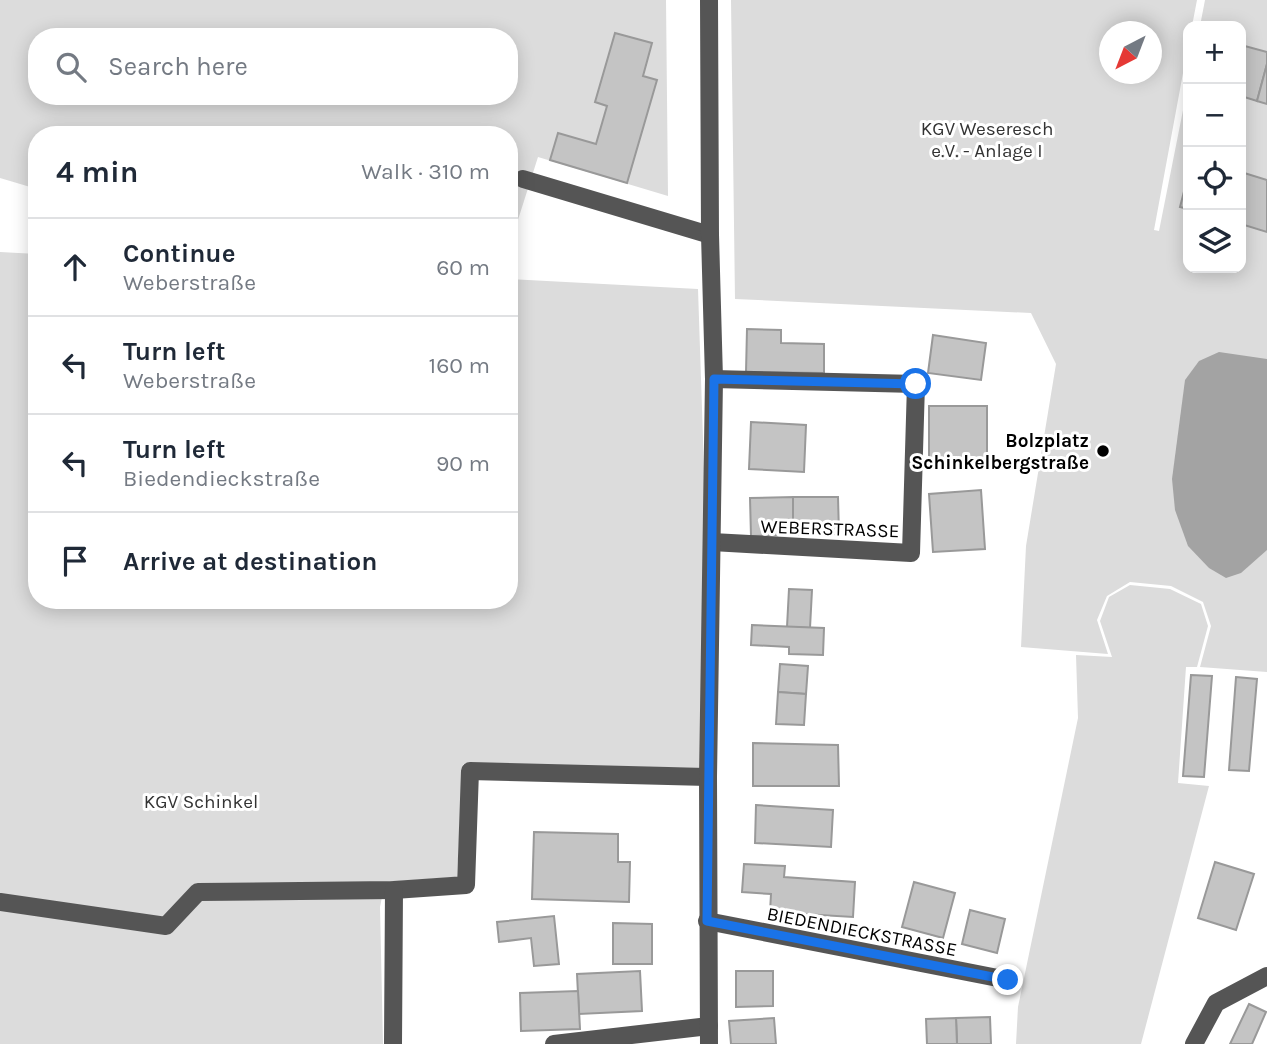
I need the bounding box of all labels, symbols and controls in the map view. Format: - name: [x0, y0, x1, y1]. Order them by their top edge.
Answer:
- north arrow: [1099, 21, 1162, 84]
- map controls: [1183, 21, 1246, 273]
- button: +: [1183, 21, 1246, 84]
- search box: [28, 28, 518, 105]
- icon: search: [52, 48, 90, 86]
- text: Search here: [108, 51, 248, 82]
- button: −: [1183, 84, 1246, 147]
- park label: KGV Weseresch e.V. - Anlage I: [921, 118, 1053, 162]
- button: locate: [1183, 147, 1246, 210]
- text: 4 min: [56, 154, 138, 190]
- text: Walk · 310 m: [361, 158, 490, 185]
- button: layers: [1183, 210, 1246, 273]
- text: Continue: [123, 238, 235, 269]
- icon: ahead: [56, 248, 94, 286]
- text: 60 m: [436, 254, 490, 281]
- text: Weberstraße: [123, 269, 256, 296]
- text: Turn left: [123, 336, 225, 367]
- icon: left: [56, 346, 94, 384]
- text: 160 m: [429, 352, 490, 379]
- text: Weberstraße: [123, 367, 256, 394]
- route start: [900, 368, 931, 399]
- place label: Bolzplatz Schinkelbergstraße: [911, 430, 1089, 474]
- text: Turn left: [123, 434, 225, 465]
- marker: Bolzplatz Schinkelbergstraße: [1095, 443, 1111, 459]
- icon: left: [56, 444, 94, 482]
- text: 90 m: [436, 450, 490, 477]
- text: Biedendieckstraße: [123, 465, 320, 492]
- street label: WEBERSTRASSE: [760, 516, 900, 542]
- icon: arrive: [56, 542, 94, 580]
- text: Arrive at destination: [123, 546, 377, 577]
- park label: KGV Schinkel: [144, 791, 258, 813]
- street label: BIEDENDIECKSTRASSE: [765, 903, 959, 961]
- route end: [992, 964, 1023, 995]

